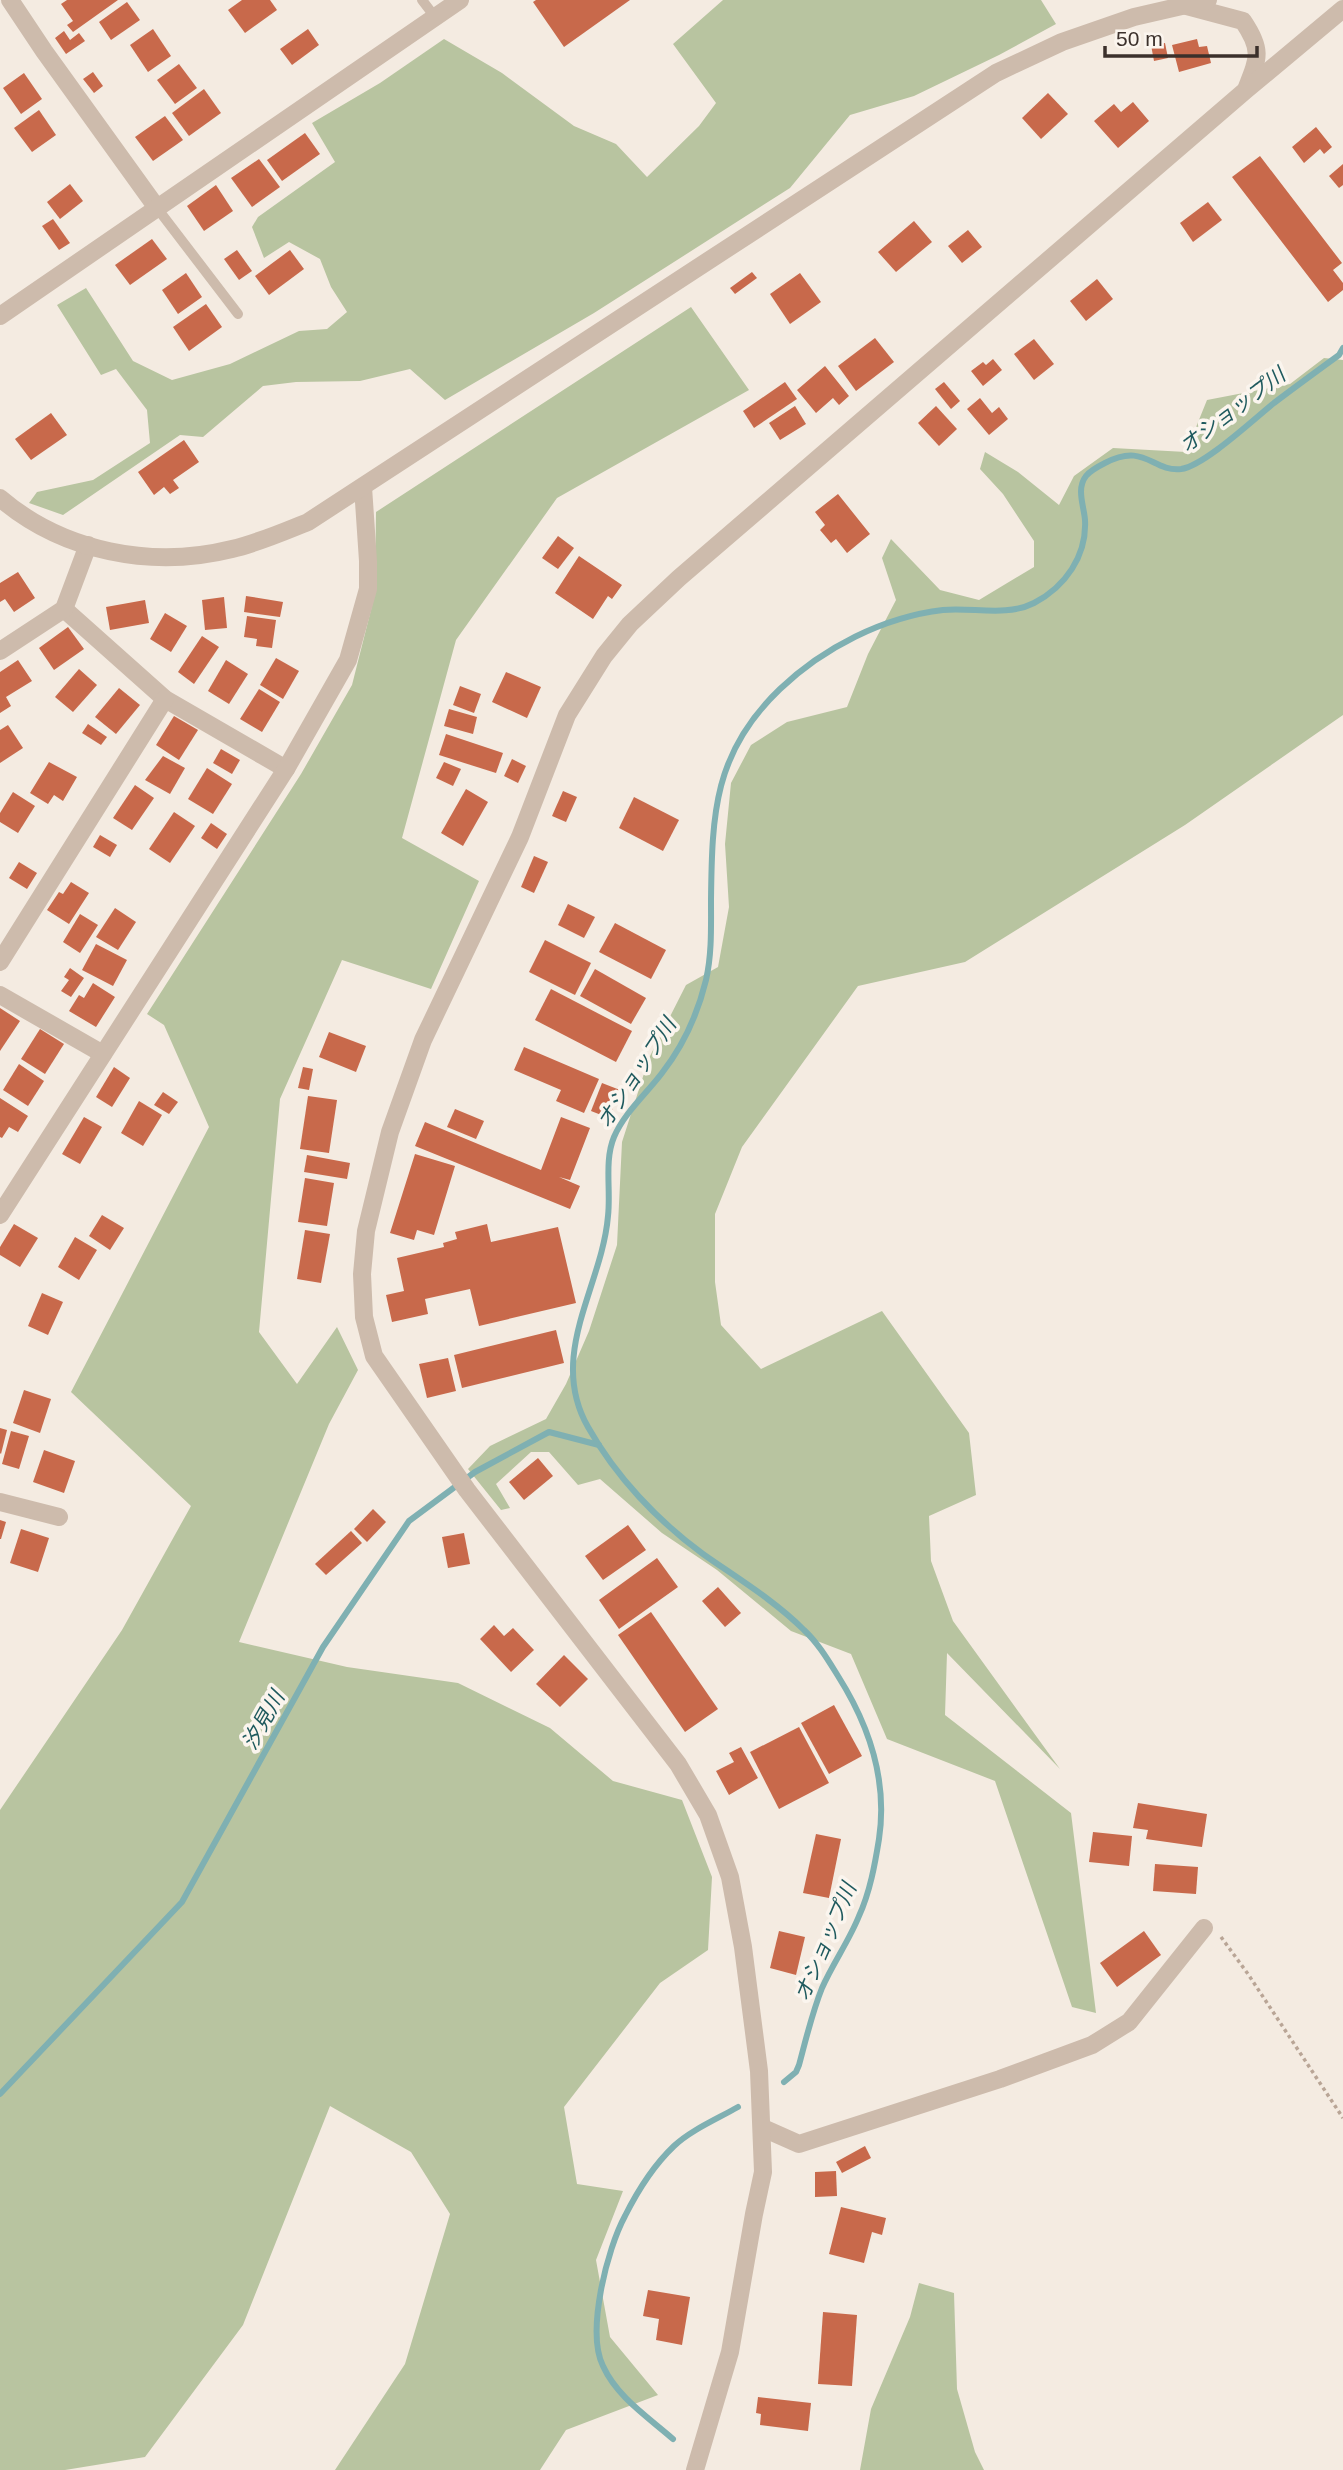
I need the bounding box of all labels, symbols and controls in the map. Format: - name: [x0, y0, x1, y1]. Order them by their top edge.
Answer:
- scale bar: [1105, 14, 1257, 58]
- text: 50 m: [1116, 27, 1163, 50]
- water label: オショップ川: [1175, 362, 1291, 457]
- water label: オショップ川: [592, 1012, 681, 1132]
- water label: 汐見川: [238, 1685, 289, 1753]
- water label: オショップ川: [790, 1878, 861, 2004]

